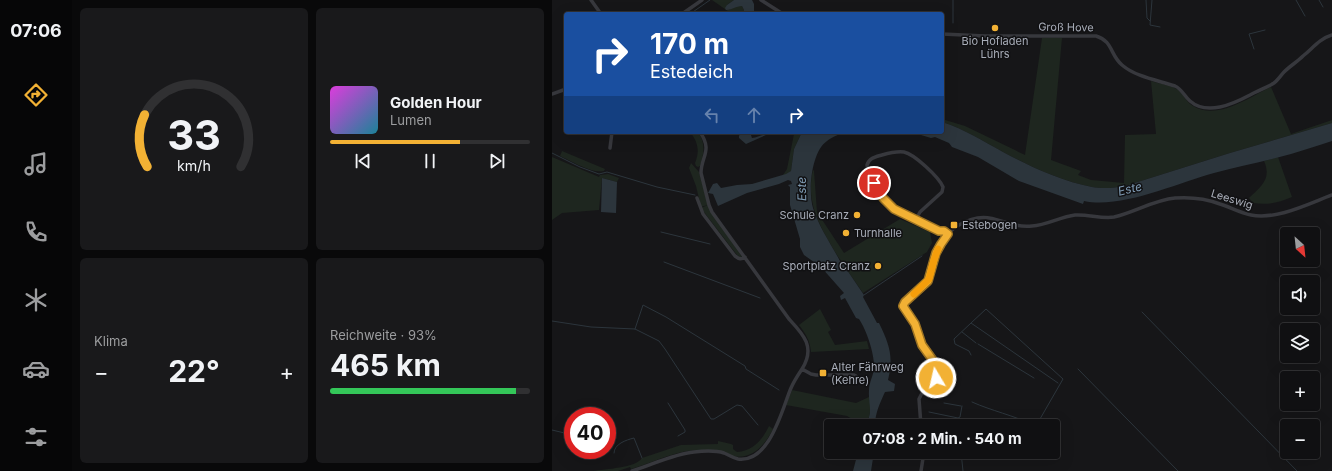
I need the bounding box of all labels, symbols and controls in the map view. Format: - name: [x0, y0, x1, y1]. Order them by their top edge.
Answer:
- text: 07:06: [10, 20, 62, 41]
- street label: Groß Hove: [1038, 20, 1094, 34]
- marker: Bio Hofladen Lührs: [990, 23, 1000, 33]
- text: 170 m: [650, 27, 729, 61]
- icon: right: [584, 28, 636, 80]
- place label: Bio Hofladen Lührs: [962, 34, 1028, 61]
- text: Estedeich: [650, 61, 733, 82]
- icon: directions: [22, 81, 50, 109]
- text: Golden Hour: [390, 93, 482, 112]
- icon: left: [701, 104, 723, 126]
- icon: ahead: [743, 104, 765, 126]
- icon: right: [785, 104, 807, 126]
- text: 33: [167, 110, 221, 160]
- text: Lumen: [390, 112, 432, 128]
- icon: music: [22, 150, 50, 178]
- icon: previous: [352, 150, 374, 172]
- icon: pause: [419, 150, 441, 172]
- icon: next: [486, 150, 508, 172]
- text: km/h: [177, 157, 211, 174]
- pin: [857, 166, 891, 200]
- icon: arrive: [863, 172, 885, 194]
- water label: Este: [794, 177, 809, 201]
- water label: Este: [1116, 178, 1143, 199]
- street label: Leeswig: [1209, 186, 1255, 212]
- place label: Schule Cranz: [780, 208, 849, 222]
- marker: Schule Cranz: [852, 210, 862, 220]
- icon: phone: [22, 218, 50, 246]
- place label: Estebogen: [962, 218, 1017, 232]
- marker: Estebogen: [949, 220, 959, 230]
- place label: Turnhalle: [854, 226, 902, 240]
- north arrow: [1280, 227, 1320, 267]
- map controls: [1280, 227, 1320, 459]
- marker: Turnhalle: [841, 228, 851, 238]
- place label: Sportplatz Cranz: [782, 259, 870, 273]
- marker: Sportplatz Cranz: [873, 261, 883, 271]
- button: sound: [1280, 275, 1320, 315]
- icon: climate: [22, 286, 50, 314]
- button: layers: [1280, 323, 1320, 363]
- text: Reichweite · 93%: [330, 327, 437, 343]
- text: Klima: [94, 333, 128, 349]
- text: 465 km: [330, 347, 441, 383]
- text: 22°: [168, 353, 220, 389]
- icon: car: [22, 355, 50, 383]
- position arrow: [915, 357, 957, 399]
- text: −: [94, 359, 109, 385]
- text: +: [279, 359, 294, 385]
- place label: Alter Fährweg (Kehre): [831, 360, 904, 387]
- marker: Alter Fährweg (Kehre): [818, 368, 828, 378]
- button: +: [1280, 371, 1320, 411]
- speed limit sign: 40: [564, 407, 616, 459]
- button: −: [1280, 419, 1320, 459]
- icon: filters: [22, 423, 50, 451]
- text: 07:08 · 2 Min. · 540 m: [862, 429, 1022, 448]

